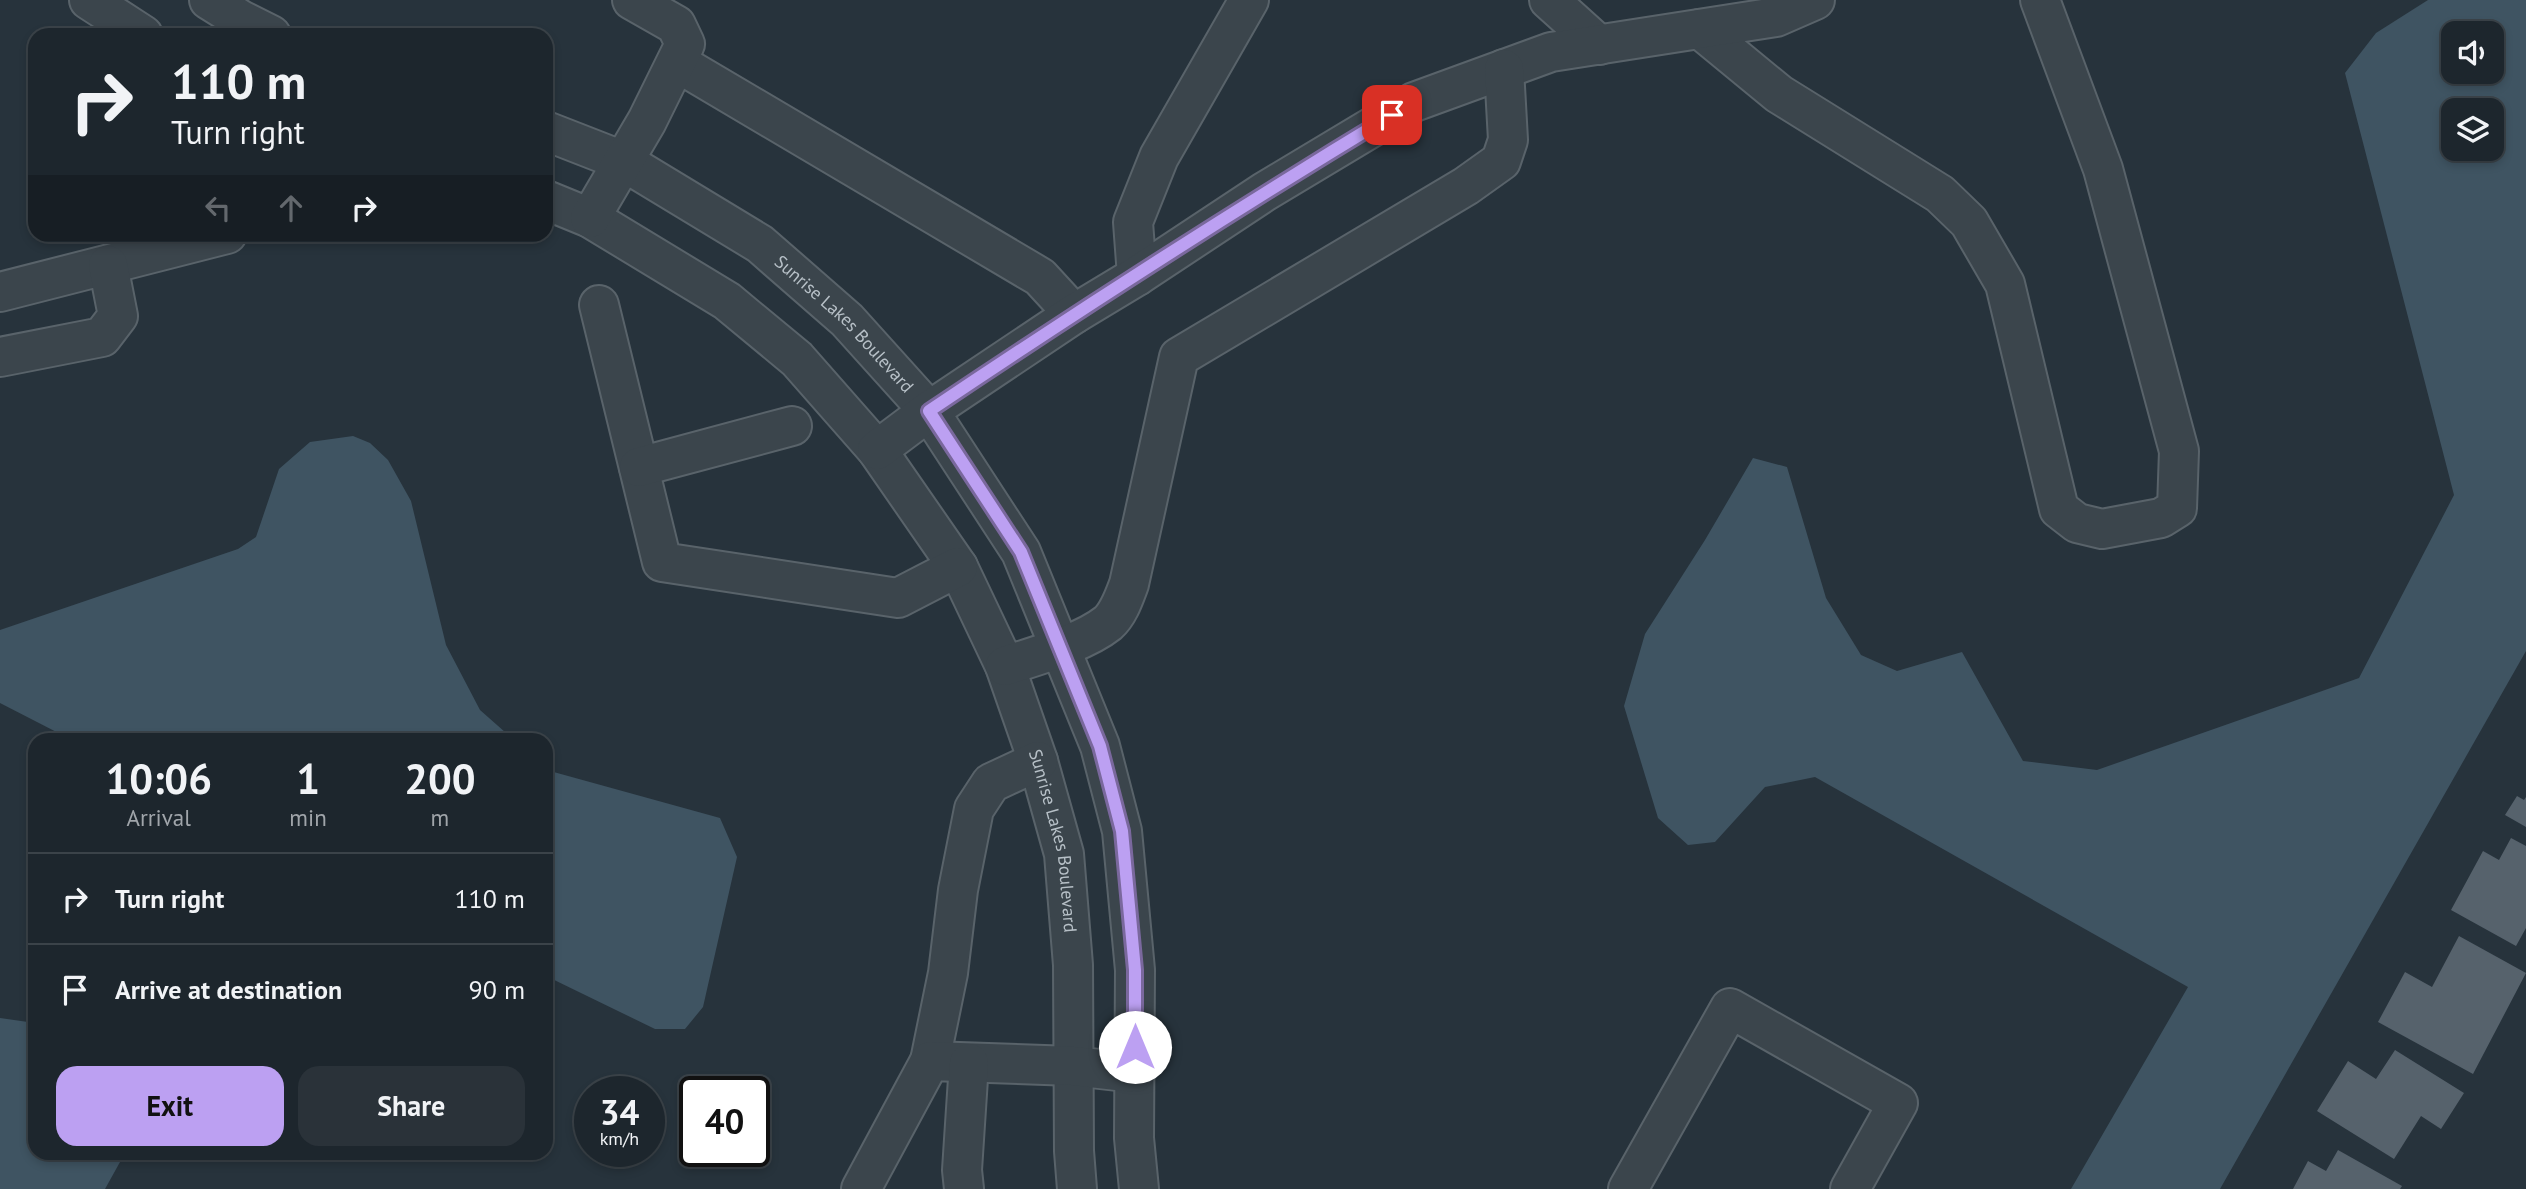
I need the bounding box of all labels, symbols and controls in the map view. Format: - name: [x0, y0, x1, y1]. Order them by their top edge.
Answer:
- map controls: [2441, 21, 2504, 161]
- button: sound: [2441, 21, 2504, 84]
- text: 110 m: [171, 49, 306, 113]
- icon: right: [56, 56, 147, 147]
- pin: [1362, 85, 1422, 145]
- icon: arrive: [1373, 96, 1411, 134]
- button: layers: [2441, 98, 2504, 161]
- text: Turn right: [171, 111, 305, 153]
- icon: left: [199, 189, 237, 227]
- icon: ahead: [272, 189, 310, 227]
- icon: right: [345, 189, 383, 227]
- street label: Sunrise Lakes Boulevard: [770, 250, 919, 397]
- street label: Sunrise Lakes Boulevard: [1024, 746, 1082, 933]
- text: 10:06: [105, 751, 212, 806]
- text: 1: [296, 751, 320, 806]
- text: 200: [404, 751, 476, 806]
- text: Arrival: [126, 803, 191, 832]
- text: min: [289, 803, 327, 832]
- text: m: [431, 803, 449, 832]
- icon: right: [56, 880, 94, 918]
- text: Turn right: [115, 882, 224, 915]
- text: 110 m: [454, 882, 525, 915]
- icon: arrive: [56, 971, 94, 1009]
- text: Arrive at destination: [115, 973, 342, 1006]
- text: 90 m: [469, 973, 525, 1006]
- position arrow: [1098, 1010, 1172, 1084]
- button: Exit: [56, 1066, 284, 1146]
- button: Share: [298, 1066, 525, 1146]
- speed limit sign: 40: [679, 1076, 770, 1167]
- text: 34: [600, 1089, 639, 1135]
- text: km/h: [600, 1127, 639, 1150]

